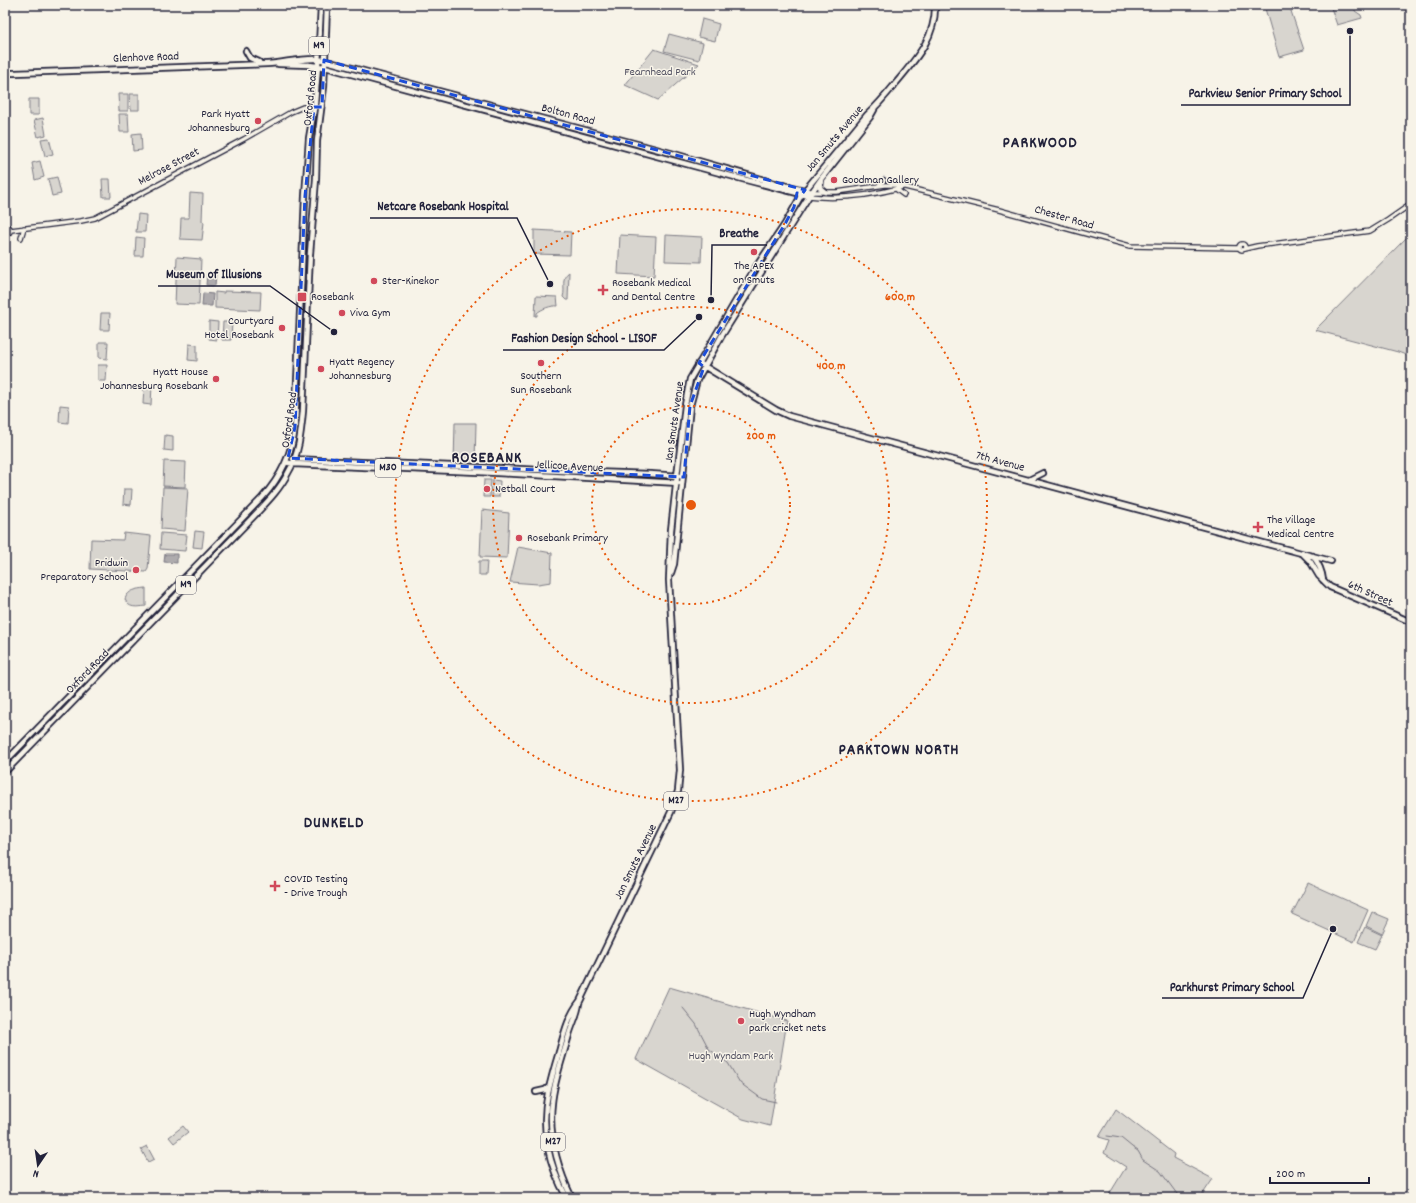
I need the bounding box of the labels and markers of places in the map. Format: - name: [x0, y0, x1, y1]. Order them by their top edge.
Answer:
- callout: Parkview Senior Primary School: [1181, 80, 1350, 105]
- place label: Park Hyatt Johannesburg: [188, 106, 251, 137]
- marker: Park Hyatt Johannesburg: [253, 116, 263, 126]
- place label: Goodman Gallery: [842, 172, 920, 189]
- marker: Goodman Gallery: [829, 175, 839, 185]
- callout: Netcare Rosebank Hospital: [370, 193, 517, 218]
- callout: Breathe: [712, 220, 767, 245]
- marker: The APEX on Smuts: [749, 247, 759, 257]
- place label: The APEX on Smuts: [733, 258, 775, 289]
- callout: Museum of Illusions: [158, 261, 270, 286]
- place label: Ster-Kinekor: [382, 273, 439, 290]
- place label: Rosebank Medical and Dental Centre: [612, 275, 695, 306]
- marker: Ster-Kinekor: [369, 276, 379, 286]
- marker: Rosebank Medical and Dental Centre: [597, 284, 609, 296]
- place label: Rosebank: [311, 289, 354, 306]
- marker: Rosebank: [296, 291, 308, 303]
- place label: Viva Gym: [350, 305, 391, 322]
- marker: Viva Gym: [337, 308, 347, 318]
- place label: Courtyard Hotel Rosebank: [204, 313, 274, 344]
- marker: Courtyard Hotel Rosebank: [277, 323, 287, 333]
- callout: Fashion Design School - LISOF: [503, 325, 664, 350]
- place label: Hyatt Regency Johannesburg: [329, 354, 395, 385]
- marker: Southern Sun Rosebank: [536, 358, 546, 368]
- place label: Hyatt House Johannesburg Rosebank: [100, 364, 208, 395]
- marker: Hyatt Regency Johannesburg: [316, 364, 326, 374]
- place label: Southern Sun Rosebank: [510, 368, 572, 399]
- marker: Hyatt House Johannesburg Rosebank: [211, 374, 221, 384]
- place label: Netball Court: [495, 481, 556, 498]
- marker: Netball Court: [482, 484, 492, 494]
- centre of rings: [684, 498, 698, 512]
- place label: The Village Medical Centre: [1267, 512, 1334, 543]
- marker: The Village Medical Centre: [1252, 521, 1264, 533]
- place label: Rosebank Primary: [527, 530, 609, 547]
- marker: Rosebank Primary: [514, 533, 524, 543]
- place label: Pridwin Preparatory School: [41, 555, 128, 586]
- marker: Pridwin Preparatory School: [131, 565, 141, 575]
- place label: COVID Testing - Drive Trough: [284, 871, 348, 902]
- marker: COVID Testing - Drive Trough: [269, 880, 281, 892]
- callout: Parkhurst Primary School: [1162, 973, 1303, 998]
- place label: Hugh Wyndham park cricket nets: [749, 1006, 826, 1037]
- marker: Hugh Wyndham park cricket nets: [736, 1016, 746, 1026]

